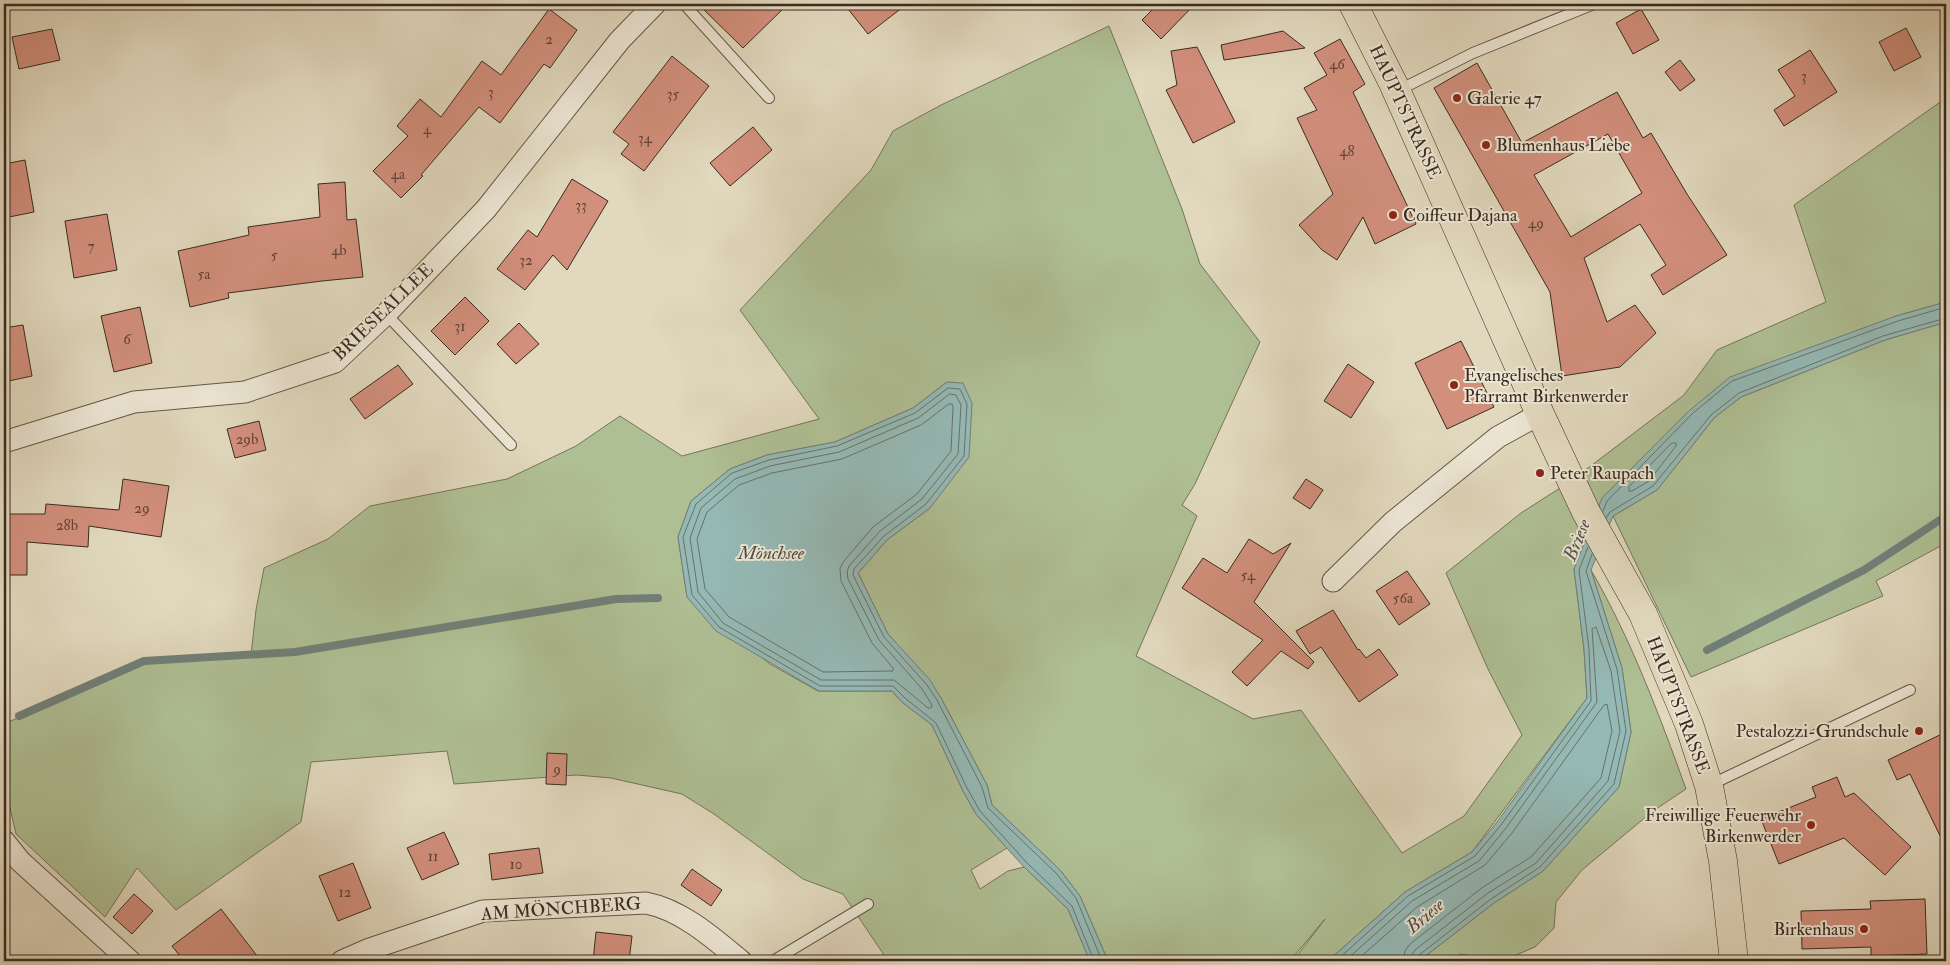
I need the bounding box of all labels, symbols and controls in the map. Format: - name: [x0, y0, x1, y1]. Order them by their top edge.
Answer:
- house number: 2: [545, 30, 553, 49]
- street label: HAUPTSTRASSE: [1364, 41, 1446, 183]
- house number: 46: [1329, 55, 1346, 74]
- house number: 3: [1801, 67, 1807, 86]
- house number: 3: [488, 83, 494, 102]
- house number: 35: [667, 85, 680, 104]
- place label: Galerie 47: [1467, 87, 1542, 110]
- marker: Galerie 47: [1451, 92, 1463, 104]
- house number: 4: [423, 120, 432, 139]
- house number: 34: [638, 129, 653, 148]
- place label: Blumenhaus Liebe: [1496, 134, 1631, 157]
- marker: Blumenhaus Liebe: [1480, 139, 1492, 151]
- house number: 48: [1339, 142, 1355, 161]
- house number: 4a: [391, 165, 406, 184]
- house number: 33: [575, 196, 587, 215]
- place label: Coiffeur Dajana: [1403, 204, 1518, 227]
- marker: Coiffeur Dajana: [1387, 209, 1399, 221]
- house number: 49: [1528, 214, 1544, 233]
- house number: 7: [88, 237, 95, 256]
- house number: 4b: [331, 241, 347, 260]
- house number: 5: [271, 246, 278, 265]
- house number: 32: [519, 251, 533, 270]
- street label: BRIESEALLEE: [328, 258, 438, 366]
- house number: 5a: [198, 265, 211, 284]
- house number: 31: [454, 317, 466, 336]
- house number: 6: [123, 330, 132, 349]
- place label: Evangelisches Pfarramt Birkenwerder: [1464, 364, 1629, 408]
- marker: Evangelisches Pfarramt Birkenwerder: [1448, 379, 1460, 391]
- house number: 29b: [236, 430, 258, 449]
- place label: Peter Raupach: [1550, 462, 1655, 485]
- marker: Peter Raupach: [1534, 467, 1546, 479]
- house number: 29: [134, 499, 150, 518]
- water label: Briese: [1557, 515, 1596, 565]
- house number: 28b: [56, 516, 78, 535]
- water label: Mönchsee: [737, 541, 805, 565]
- house number: 54: [1241, 566, 1256, 585]
- house number: 56a: [1393, 589, 1414, 608]
- street label: HAUPTSTRASSE: [1641, 633, 1715, 777]
- place label: Pestalozzi-Grundschule: [1736, 720, 1909, 743]
- marker: Pestalozzi-Grundschule: [1913, 725, 1925, 737]
- house number: 9: [552, 760, 561, 779]
- place label: Freiwillige Feuerwehr Birkenwerder: [1645, 804, 1801, 848]
- marker: Freiwillige Feuerwehr Birkenwerder: [1805, 819, 1817, 831]
- house number: 11: [428, 847, 438, 866]
- house number: 10: [510, 855, 522, 874]
- house number: 12: [339, 883, 352, 902]
- street label: AM MÖNCHBERG: [479, 892, 642, 926]
- water label: Briese: [1400, 893, 1450, 940]
- place label: Birkenhaus: [1773, 918, 1854, 941]
- marker: Birkenhaus: [1858, 923, 1870, 935]

